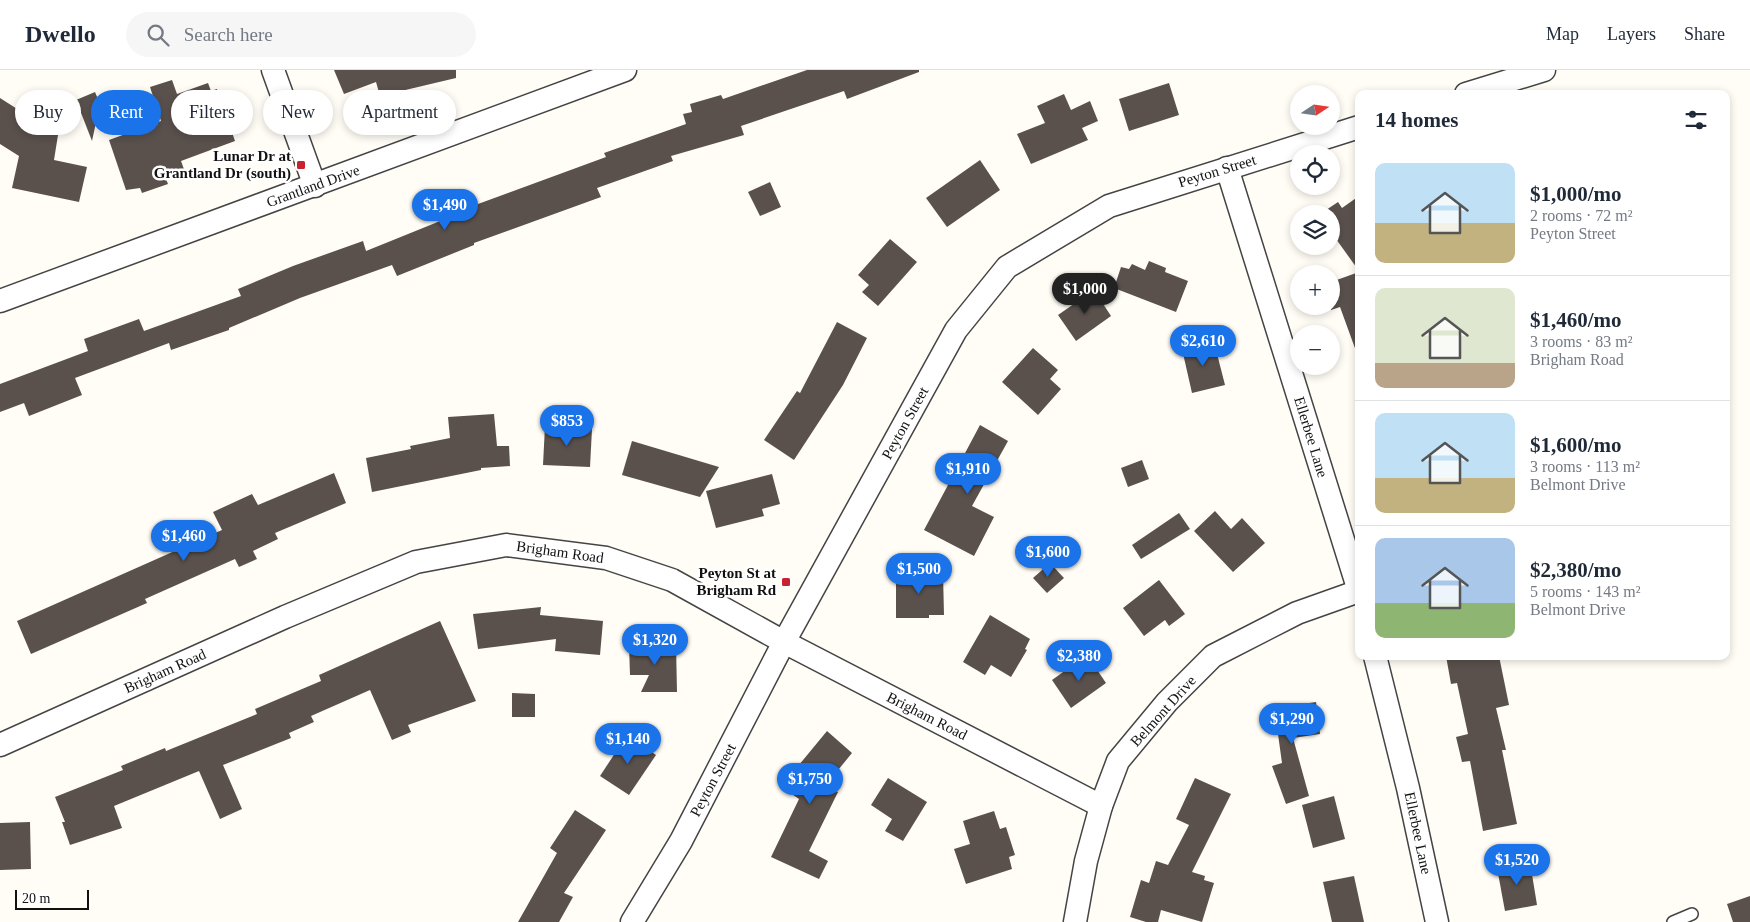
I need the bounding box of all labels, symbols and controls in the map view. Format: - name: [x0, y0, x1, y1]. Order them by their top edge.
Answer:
- search box: [126, 12, 476, 57]
- text: Dwello: [25, 21, 96, 47]
- icon: search: [144, 21, 172, 49]
- text: Search here: [184, 24, 273, 45]
- text: Map: [1546, 24, 1579, 44]
- text: Layers: [1607, 24, 1656, 44]
- text: Share: [1684, 24, 1725, 44]
- north arrow: [1290, 85, 1340, 135]
- map controls: [1290, 85, 1340, 375]
- chip: Buy: [15, 90, 81, 135]
- chip: Rent: [91, 90, 161, 135]
- chip: Filters: [171, 90, 253, 135]
- chip: New: [263, 90, 333, 135]
- chip: Apartment: [343, 90, 456, 135]
- icon: filters: [1682, 106, 1710, 134]
- text: 14 homes: [1375, 108, 1458, 132]
- button: locate: [1290, 145, 1340, 195]
- place label: Lunar Dr at Grantland Dr (south): [154, 148, 291, 182]
- street label: Peyton Street: [1176, 151, 1259, 190]
- marker: Lunar Dr at Grantland Dr (south): [295, 159, 307, 171]
- street label: Grantland Drive: [264, 162, 362, 210]
- text: $1,000/mo: [1530, 182, 1622, 206]
- icon: home: [1415, 183, 1475, 243]
- pin: $1,490: [404, 189, 486, 231]
- text: $1,490: [423, 196, 467, 213]
- button: layers: [1290, 205, 1340, 255]
- text: 2 rooms · 72 m²: [1530, 207, 1633, 224]
- text: Peyton Street: [1530, 225, 1616, 242]
- button: +: [1290, 265, 1340, 315]
- pin: $1,000: [1044, 272, 1126, 315]
- text: $1,000: [1063, 280, 1107, 297]
- icon: home: [1415, 308, 1475, 368]
- text: $1,460/mo: [1530, 308, 1622, 332]
- pin: $2,610: [1162, 324, 1244, 367]
- button: −: [1290, 325, 1340, 375]
- text: $2,610: [1181, 332, 1225, 349]
- text: 3 rooms · 83 m²: [1530, 333, 1633, 350]
- text: Brigham Road: [1530, 351, 1624, 368]
- street label: Peyton Street: [879, 383, 932, 462]
- street label: Ellerbee Lane: [1291, 395, 1331, 480]
- pin: $853: [537, 404, 597, 447]
- text: $853: [551, 412, 583, 429]
- icon: home: [1415, 433, 1475, 493]
- text: $1,600/mo: [1530, 433, 1622, 457]
- pin: $1,910: [927, 452, 1009, 495]
- text: 3 rooms · 113 m²: [1530, 458, 1640, 475]
- text: $1,910: [946, 460, 990, 477]
- text: Belmont Drive: [1530, 476, 1626, 493]
- pin: $1,460: [143, 520, 225, 562]
- text: $1,460: [162, 527, 206, 544]
- pin: $1,600: [1007, 536, 1089, 578]
- street label: Brigham Road: [515, 538, 605, 566]
- text: $1,600: [1026, 543, 1070, 560]
- pin: $1,500: [878, 552, 960, 595]
- icon: home: [1415, 558, 1475, 618]
- text: $2,380/mo: [1530, 558, 1622, 582]
- text: $1,500: [897, 560, 941, 577]
- place label: Peyton St at Brigham Rd: [696, 565, 777, 598]
- marker: Peyton St at Brigham Rd: [780, 576, 792, 588]
- text: 5 rooms · 143 m²: [1530, 583, 1641, 600]
- text: Belmont Drive: [1530, 601, 1626, 618]
- pin: $1,320: [614, 624, 696, 666]
- text: $1,320: [633, 631, 677, 648]
- pin: $2,380: [1038, 640, 1120, 682]
- street label: Brigham Road: [122, 646, 209, 696]
- text: $2,380: [1057, 647, 1101, 664]
- street label: Belmont Drive: [1127, 672, 1199, 750]
- street label: Brigham Road: [884, 689, 970, 743]
- pin: $1,290: [1251, 702, 1333, 745]
- text: $1,290: [1270, 710, 1314, 727]
- pin: $1,140: [587, 722, 669, 765]
- text: $1,140: [606, 730, 650, 747]
- street label: Peyton Street: [687, 740, 739, 819]
- pin: $1,750: [769, 762, 851, 805]
- text: $1,750: [788, 770, 832, 787]
- street label: Ellerbee Lane: [1401, 790, 1435, 876]
- pin: $1,520: [1476, 844, 1558, 886]
- text: $1,520: [1495, 851, 1539, 868]
- scale bar: [15, 887, 89, 910]
- text: 20 m: [22, 891, 50, 906]

